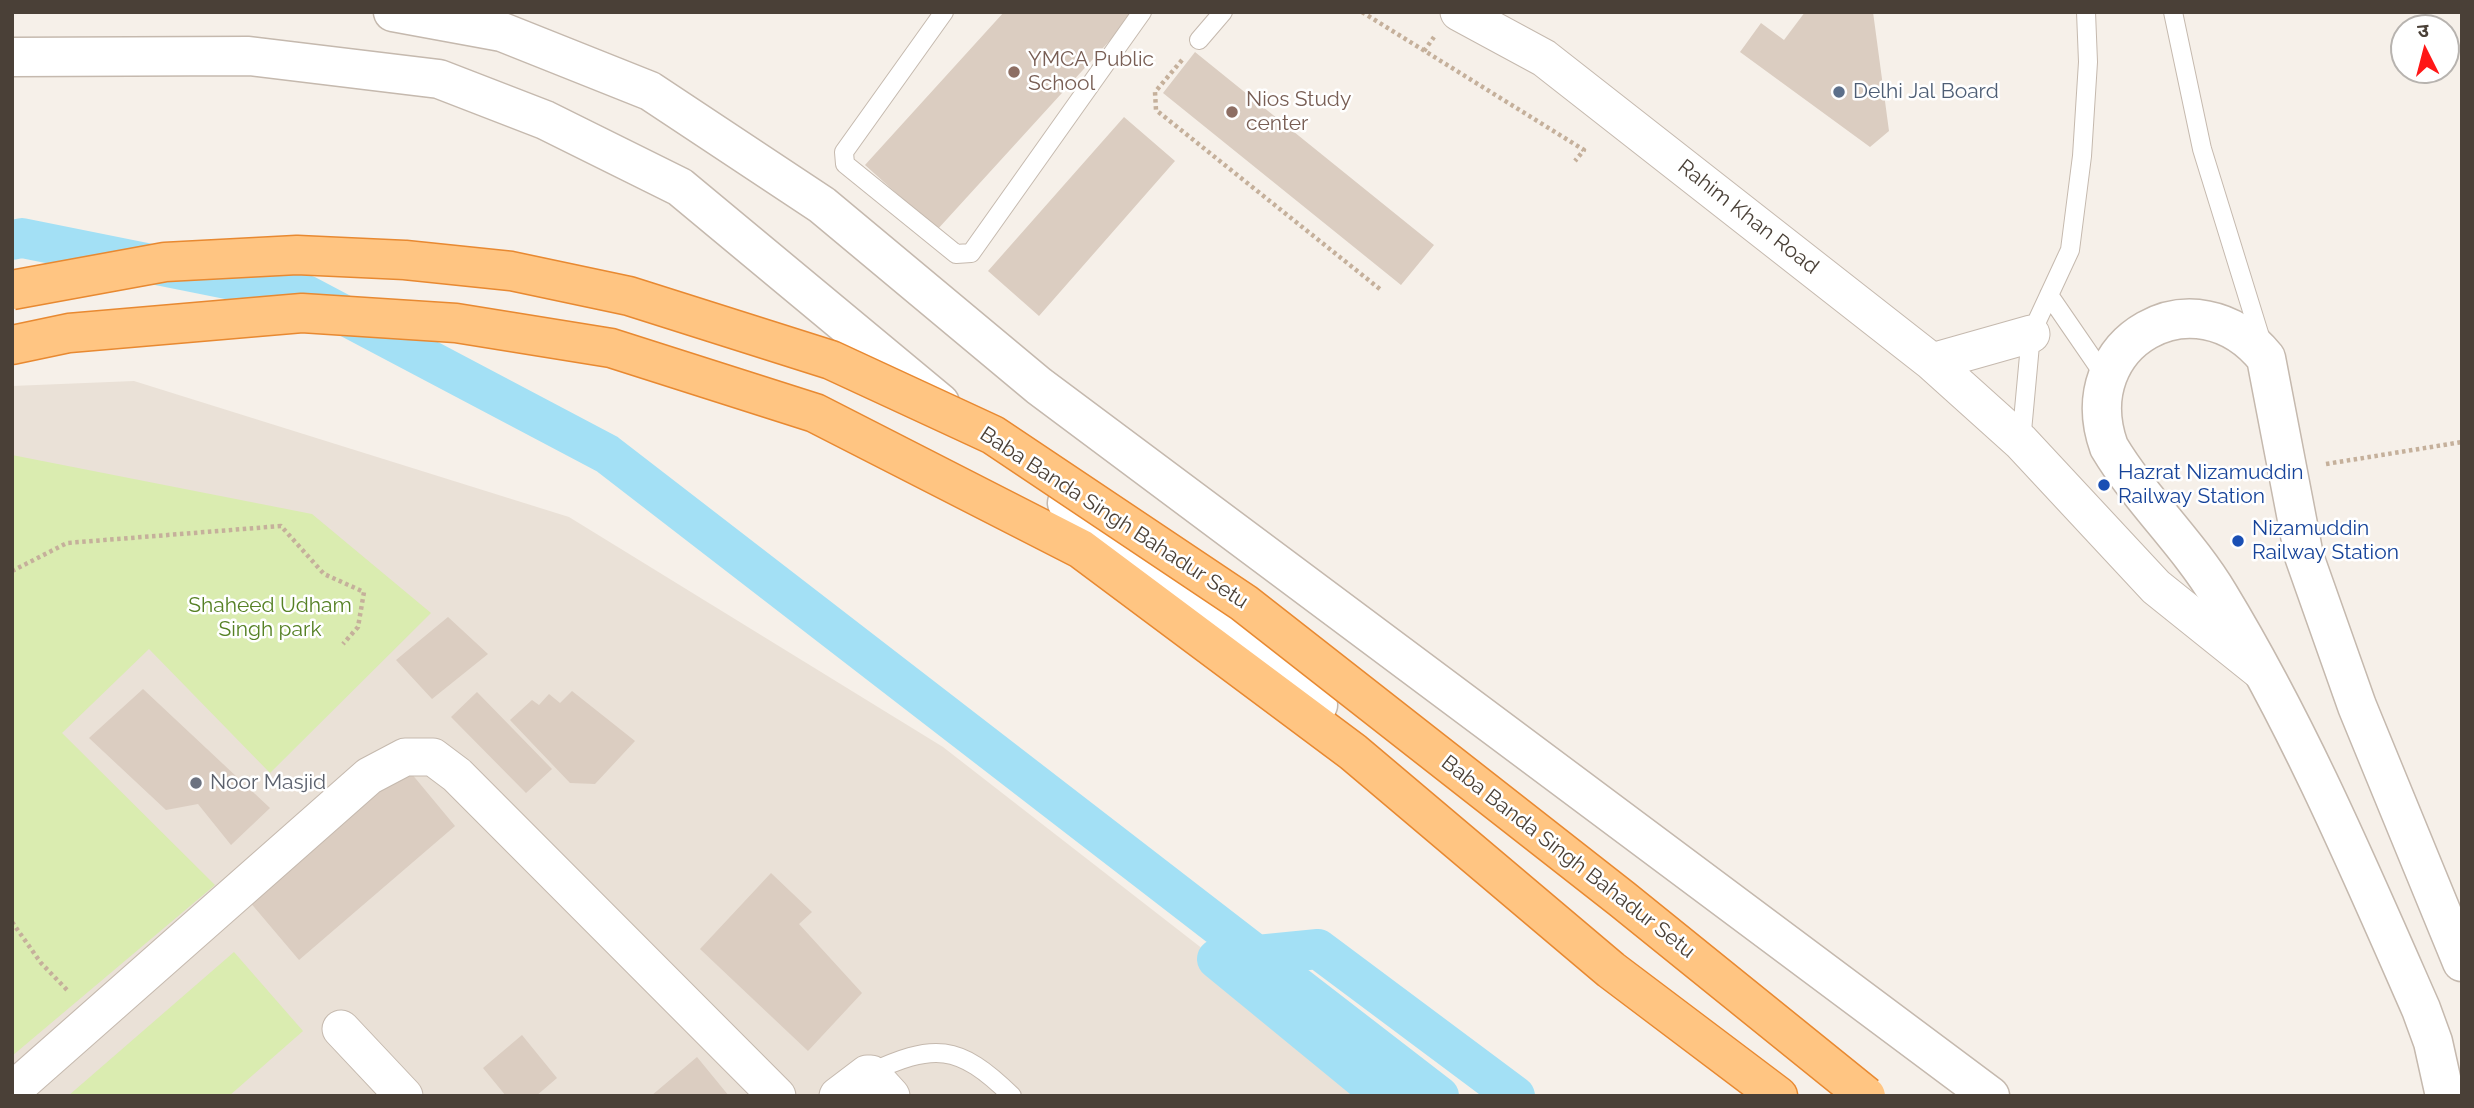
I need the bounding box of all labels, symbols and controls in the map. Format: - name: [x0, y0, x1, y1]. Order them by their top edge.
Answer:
- north arrow: [2390, 14, 2460, 84]
- text: उ: [2416, 19, 2430, 42]
- place label: YMCA Public School: [1028, 47, 1154, 97]
- marker: YMCA Public School: [1006, 64, 1022, 80]
- place label: Delhi Jal Board: [1853, 79, 1999, 105]
- marker: Delhi Jal Board: [1831, 84, 1847, 100]
- place label: Nios Study center: [1246, 87, 1351, 137]
- marker: Nios Study center: [1224, 104, 1240, 120]
- street label: Rahim Khan Road: [1673, 154, 1823, 280]
- street label: Baba Banda Singh Bahadur Setu: [975, 422, 1253, 614]
- place label: Hazrat Nizamuddin Railway Station: [2118, 460, 2304, 510]
- marker: Hazrat Nizamuddin Railway Station: [2096, 477, 2112, 493]
- place label: Nizamuddin Railway Station: [2252, 516, 2399, 566]
- marker: Nizamuddin Railway Station: [2230, 533, 2246, 549]
- park label: Shaheed Udham Singh park: [188, 593, 352, 643]
- street label: Baba Banda Singh Bahadur Setu: [1436, 750, 1700, 964]
- place label: Noor Masjid: [210, 770, 326, 796]
- marker: Noor Masjid: [188, 775, 204, 791]

